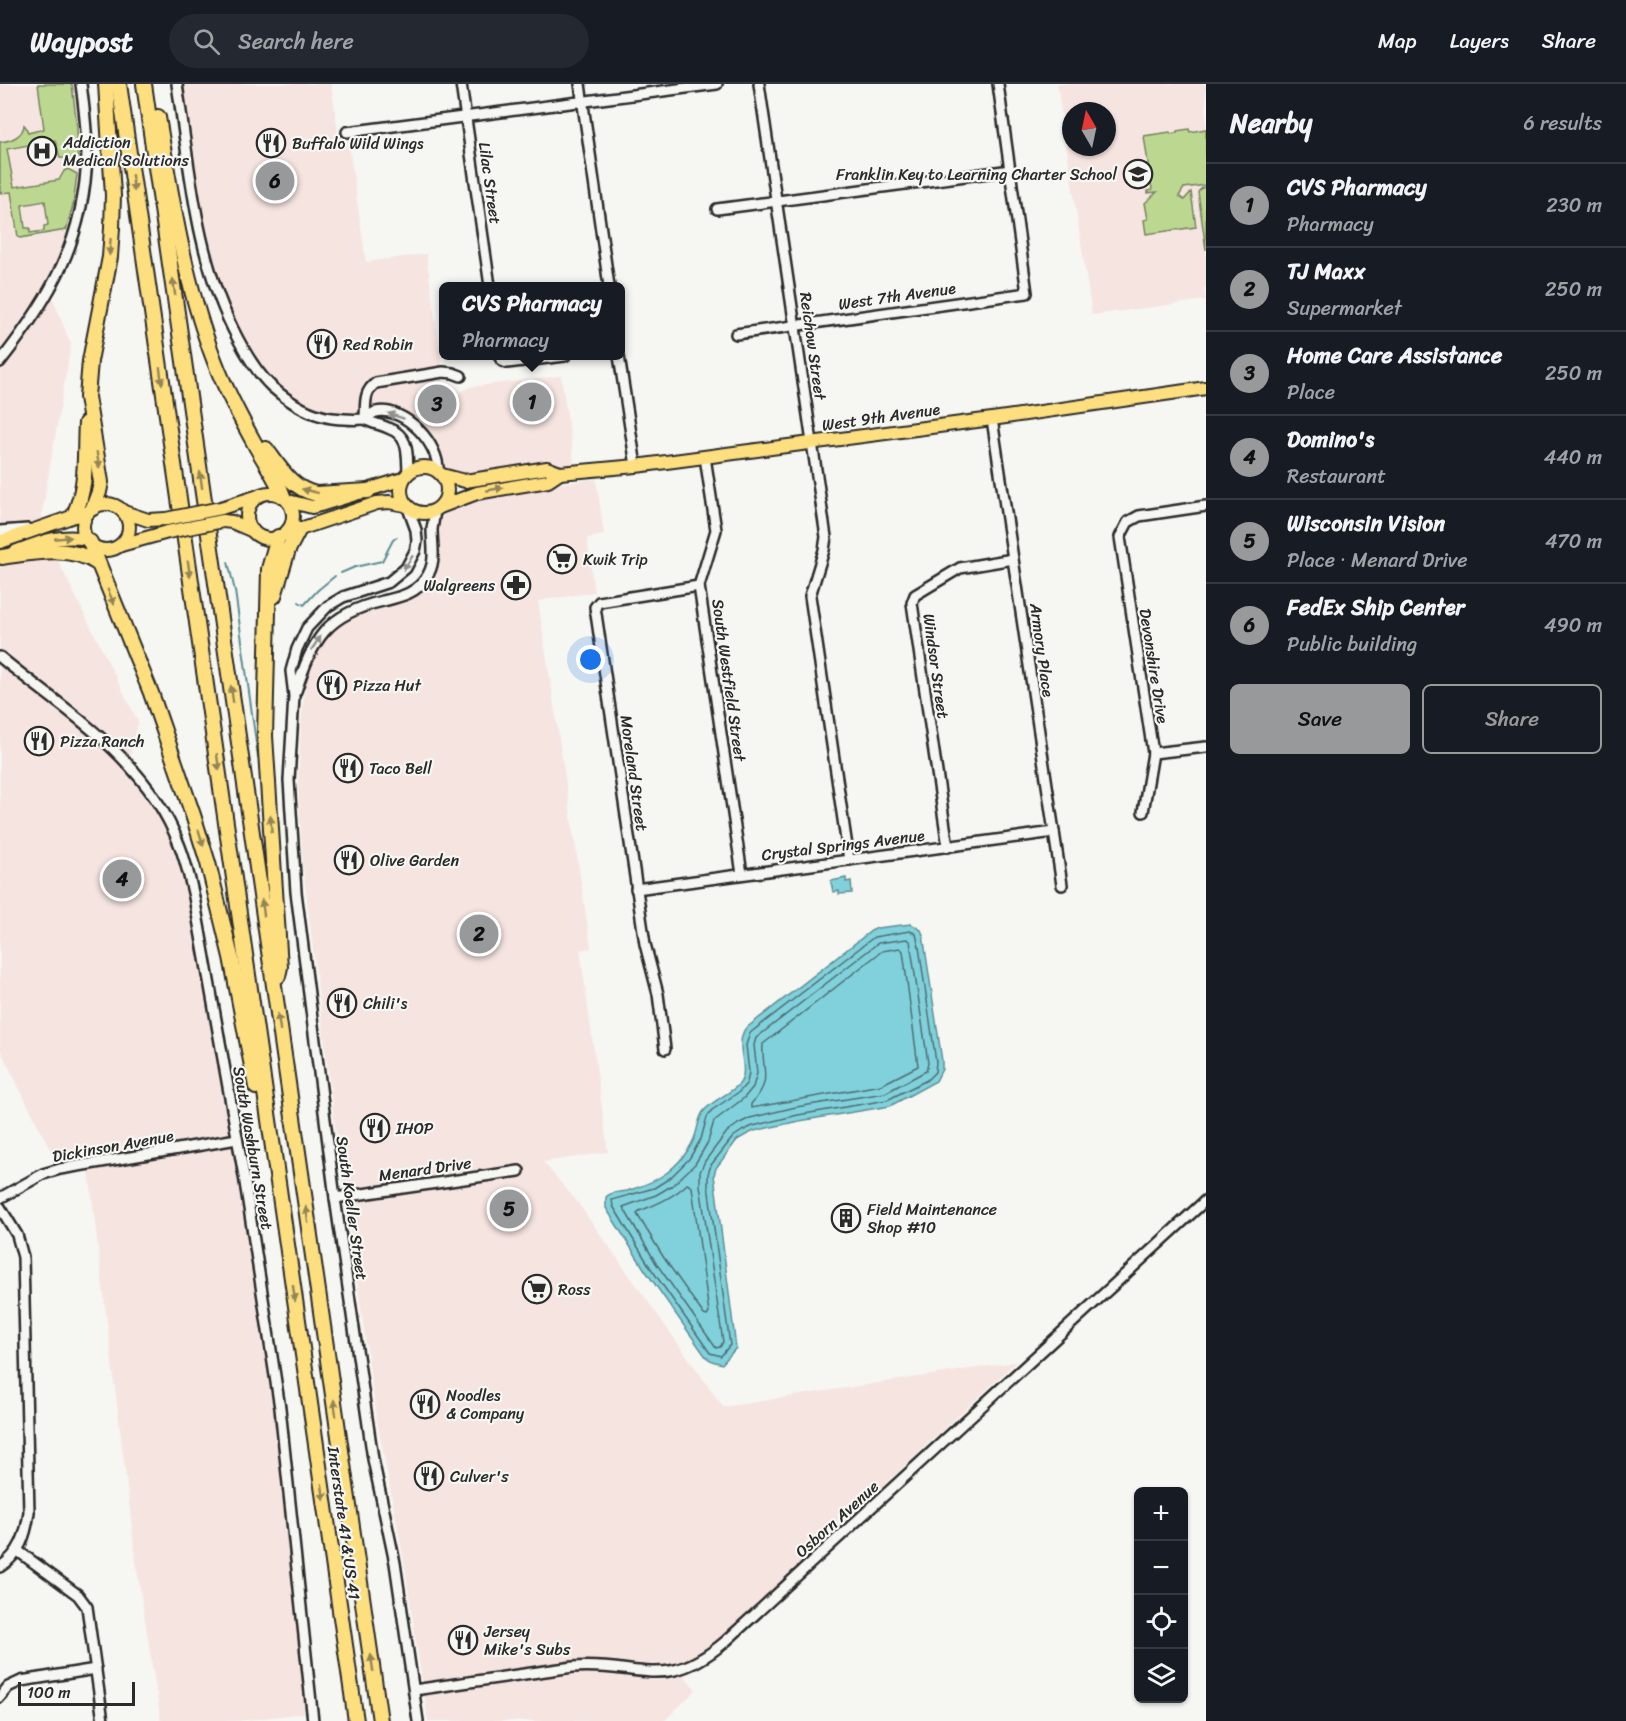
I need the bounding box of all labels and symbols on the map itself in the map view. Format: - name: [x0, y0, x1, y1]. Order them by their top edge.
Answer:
- north arrow: [1062, 102, 1116, 156]
- restaurant icon: Buffalo Wild Wings: [255, 127, 287, 159]
- place label: Addiction Medical Solutions: [62, 128, 189, 175]
- place label: Buffalo Wild Wings: [292, 129, 424, 158]
- hospital icon: Addiction Medical Solutions: [26, 135, 58, 167]
- street label: Lilac Street: [470, 140, 510, 226]
- pin: 6: [256, 158, 294, 204]
- school or university icon: Franklin Key to Learning Charter School: [1122, 158, 1154, 190]
- place label: Franklin Key to Learning Charter School: [836, 160, 1117, 189]
- one-way arrow: [129, 174, 138, 193]
- one-way arrow: [106, 238, 115, 257]
- street label: West 7th Avenue: [836, 273, 958, 319]
- one-way arrow: [169, 277, 178, 296]
- street label: Reichow Street: [791, 290, 835, 402]
- restaurant icon: Red Robin: [306, 328, 338, 360]
- place label: Red Robin: [343, 330, 413, 359]
- one-way arrow: [157, 367, 166, 386]
- pin: 1: [512, 380, 552, 424]
- pin: 3: [418, 382, 456, 426]
- street label: West 9th Avenue: [820, 394, 942, 440]
- one-way arrow: [386, 411, 404, 421]
- one-way arrow: [94, 451, 103, 470]
- one-way arrow: [197, 470, 206, 489]
- one-way arrow: [486, 483, 504, 493]
- one-way arrow: [301, 485, 319, 495]
- one-way arrow: [54, 533, 73, 543]
- supermarket icon: Kwik Trip: [546, 543, 578, 575]
- place label: Kwik Trip: [583, 545, 648, 574]
- one-way arrow: [402, 555, 413, 571]
- one-way arrow: [185, 560, 194, 579]
- pharmacy icon: Walgreens: [500, 569, 532, 601]
- place label: Walgreens: [424, 571, 496, 600]
- one-way arrow: [106, 588, 116, 606]
- street label: South Westfield Street: [703, 597, 755, 764]
- street label: Armory Place: [1021, 600, 1063, 699]
- street label: Devonshire Drive: [1131, 606, 1177, 726]
- street label: Windsor Street: [914, 612, 958, 720]
- one-way arrow: [310, 635, 322, 651]
- your location: [576, 645, 605, 674]
- restaurant icon: Pizza Hut: [316, 669, 348, 701]
- place label: Pizza Hut: [353, 671, 421, 700]
- one-way arrow: [228, 684, 237, 703]
- street label: Moreland Street: [612, 713, 656, 833]
- restaurant icon: Pizza Ranch: [23, 725, 55, 757]
- place label: Pizza Ranch: [60, 727, 144, 756]
- restaurant icon: Taco Bell: [332, 752, 364, 784]
- one-way arrow: [213, 753, 222, 772]
- place label: Taco Bell: [369, 754, 432, 783]
- one-way arrow: [266, 815, 276, 834]
- street label: Crystal Springs Avenue: [760, 821, 926, 869]
- one-way arrow: [197, 829, 206, 847]
- restaurant icon: Olive Garden: [333, 844, 365, 876]
- place label: Olive Garden: [370, 846, 459, 875]
- pin: 4: [102, 856, 142, 902]
- one-way arrow: [258, 898, 267, 917]
- pin: 2: [460, 912, 498, 956]
- restaurant icon: Chili's: [326, 987, 358, 1019]
- place label: Chili's: [363, 989, 408, 1018]
- one-way arrow: [275, 1012, 284, 1031]
- street label: South Washburn Street: [224, 1064, 282, 1232]
- restaurant icon: IHOP: [359, 1112, 391, 1144]
- place label: IHOP: [395, 1114, 434, 1143]
- street label: Dickinson Avenue: [50, 1121, 176, 1171]
- street label: South Koeller Street: [328, 1134, 376, 1282]
- street label: Menard Drive: [377, 1148, 473, 1190]
- pin: 5: [490, 1186, 528, 1232]
- place label: Field Maintenance Shop #10: [867, 1195, 997, 1242]
- building icon: Field Maintenance Shop #10: [830, 1202, 862, 1234]
- one-way arrow: [303, 1205, 312, 1224]
- supermarket icon: Ross: [521, 1273, 553, 1305]
- place label: Ross: [558, 1275, 591, 1304]
- one-way arrow: [290, 1283, 299, 1302]
- place label: Noodles & Company: [446, 1381, 525, 1428]
- restaurant icon: Noodles & Company: [409, 1388, 441, 1420]
- one-way arrow: [330, 1398, 339, 1417]
- street label: Interstate 41 & US 41: [319, 1444, 369, 1602]
- restaurant icon: Culver's: [413, 1460, 445, 1492]
- place label: Culver's: [450, 1462, 509, 1491]
- street label: Osborn Avenue: [788, 1473, 886, 1565]
- one-way arrow: [319, 1483, 328, 1502]
- place label: Jersey Mike's Subs: [483, 1617, 571, 1664]
- restaurant icon: Jersey Mike's Subs: [447, 1624, 479, 1656]
- one-way arrow: [367, 1653, 376, 1672]
- scale bar: [18, 1679, 135, 1706]

